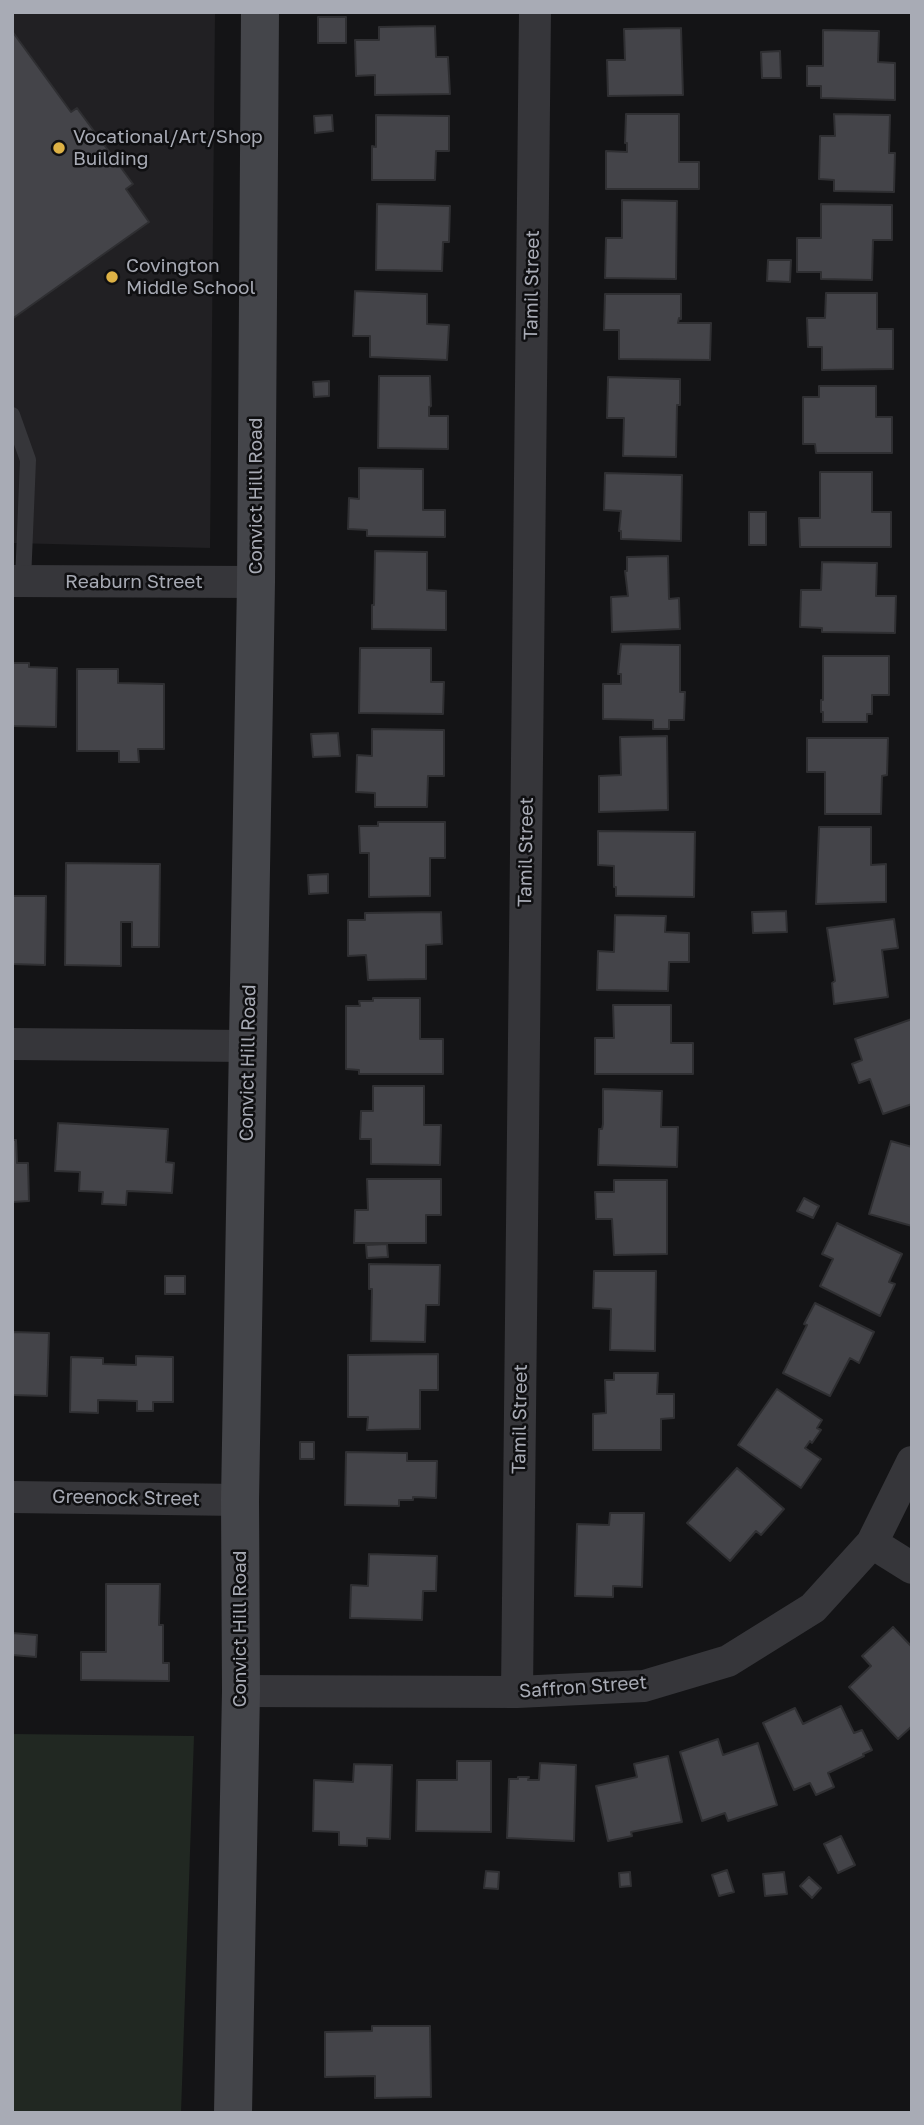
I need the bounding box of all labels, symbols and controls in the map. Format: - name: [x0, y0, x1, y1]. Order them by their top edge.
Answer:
- place label: Vocational/Art/Shop Building: [73, 126, 263, 170]
- marker: Vocational/Art/Shop Building: [51, 140, 67, 156]
- street label: Tamil Street: [520, 230, 544, 340]
- place label: Covington Middle School: [126, 255, 256, 299]
- marker: Covington Middle School: [104, 269, 120, 285]
- street label: Convict Hill Road: [245, 417, 267, 575]
- street label: Reaburn Street: [65, 571, 203, 593]
- street label: Tamil Street: [514, 797, 538, 907]
- street label: Convict Hill Road: [235, 984, 261, 1142]
- street label: Tamil Street: [508, 1364, 532, 1474]
- street label: Greenock Street: [52, 1485, 200, 1511]
- street label: Convict Hill Road: [229, 1550, 251, 1708]
- street label: Saffron Street: [518, 1671, 648, 1703]

